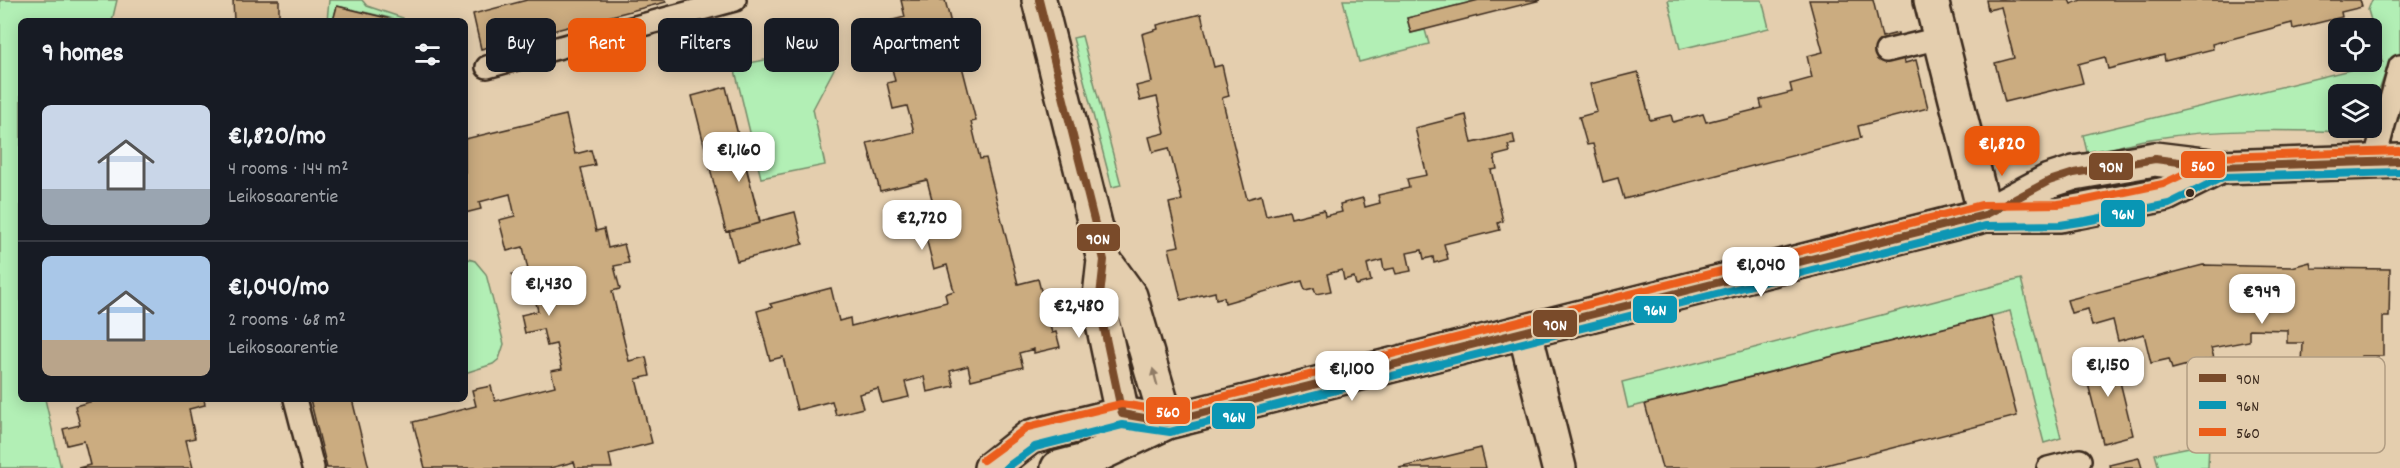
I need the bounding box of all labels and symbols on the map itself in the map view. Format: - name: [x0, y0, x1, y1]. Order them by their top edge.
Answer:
- pin: €1,820: [1953, 126, 2051, 177]
- pin: €1,160: [690, 132, 788, 183]
- line badge: 560: [2180, 150, 2226, 179]
- line badge: 90N: [2088, 152, 2134, 181]
- text: 560: [2191, 156, 2215, 179]
- text: 90N: [2099, 157, 2123, 180]
- unlabelled marker: [2184, 187, 2196, 199]
- line badge: 96N: [2100, 199, 2146, 228]
- pin: €2,720: [873, 200, 971, 251]
- text: 96N: [2111, 204, 2135, 227]
- line badge: 90N: [1076, 223, 1121, 252]
- text: 90N: [1086, 229, 1110, 252]
- pin: €1,040: [1712, 247, 1810, 298]
- pin: €1,430: [500, 266, 598, 317]
- pin: €949: [2226, 274, 2298, 325]
- pin: €2,480: [1030, 288, 1128, 339]
- line badge: 96N: [1632, 295, 1678, 324]
- text: 96N: [1643, 300, 1667, 323]
- line badge: 90N: [1532, 309, 1578, 338]
- text: 90N: [1543, 315, 1567, 338]
- pin: €1,150: [2059, 347, 2157, 398]
- pin: €1,100: [1303, 351, 1401, 402]
- legend: [2187, 357, 2385, 453]
- one-way arrow: [1150, 368, 1159, 386]
- text: 90N: [2236, 369, 2260, 392]
- line badge: 560: [1145, 396, 1191, 425]
- text: 96N: [2236, 396, 2259, 419]
- text: 560: [1156, 402, 1180, 425]
- line badge: 96N: [1211, 402, 1256, 430]
- text: 96N: [1222, 407, 1246, 430]
- text: 560: [2236, 423, 2260, 446]

